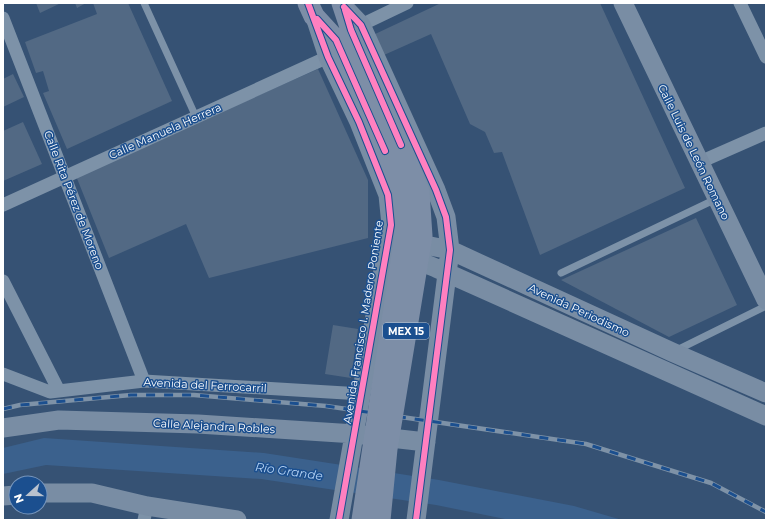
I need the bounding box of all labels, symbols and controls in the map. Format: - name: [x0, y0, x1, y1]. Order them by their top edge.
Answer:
- street label: Calle Luis de León Romano: [655, 82, 733, 222]
- street label: Calle Manuela Herrera: [107, 100, 223, 162]
- street label: Calle Rita Pérez de Moreno: [41, 129, 107, 271]
- street label: Avenida Francisco I. Madero Poniente: [340, 219, 386, 425]
- street label: Avenida Periodismo: [526, 280, 632, 340]
- road number: MEX 15: [383, 323, 429, 339]
- street label: Avenida del Ferrocarril: [143, 375, 267, 395]
- street label: Calle Alejandra Robles: [153, 416, 276, 436]
- water label: Río Grande: [254, 459, 324, 483]
- north arrow: [8, 475, 48, 515]
- text: N: [11, 492, 27, 505]

